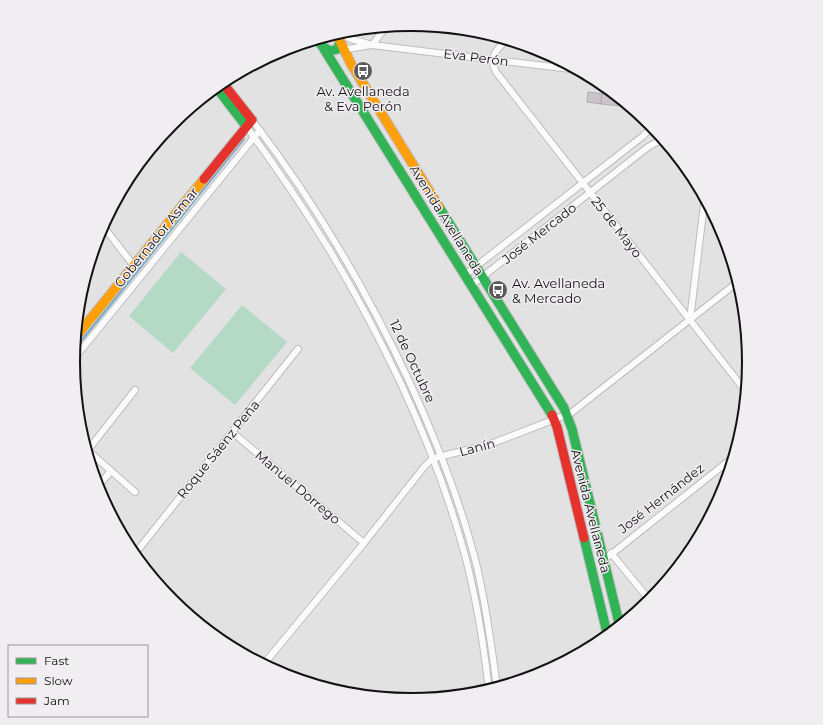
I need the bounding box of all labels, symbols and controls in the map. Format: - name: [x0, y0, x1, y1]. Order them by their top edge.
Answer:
- street label: Eva Perón: [443, 45, 509, 69]
- bus stop icon: Av. Avellaneda & Eva Perón: [352, 60, 374, 82]
- place label: Av. Avellaneda & Eva Perón: [316, 83, 410, 114]
- street label: Avenida Avellaneda: [406, 162, 488, 278]
- street label: Gobernador Asmar: [111, 184, 201, 290]
- street label: 25 de Mayo: [588, 193, 646, 261]
- street label: José Mercado: [498, 199, 579, 267]
- place label: Av. Avellaneda & Mercado: [512, 275, 605, 306]
- bus stop icon: Av. Avellaneda & Mercado: [487, 279, 509, 301]
- street label: 12 de Octubre: [387, 317, 439, 405]
- street label: Roque Sáenz Peña: [173, 396, 263, 502]
- street label: Lanín: [457, 435, 497, 459]
- street label: Manuel Dorrego: [252, 447, 344, 527]
- street label: Avenida Avellaneda: [568, 447, 614, 575]
- street label: José Hernández: [614, 459, 707, 537]
- legend: [8, 645, 148, 717]
- text: Fast: [44, 653, 69, 668]
- text: Slow: [44, 673, 73, 688]
- text: Jam: [43, 693, 70, 708]

